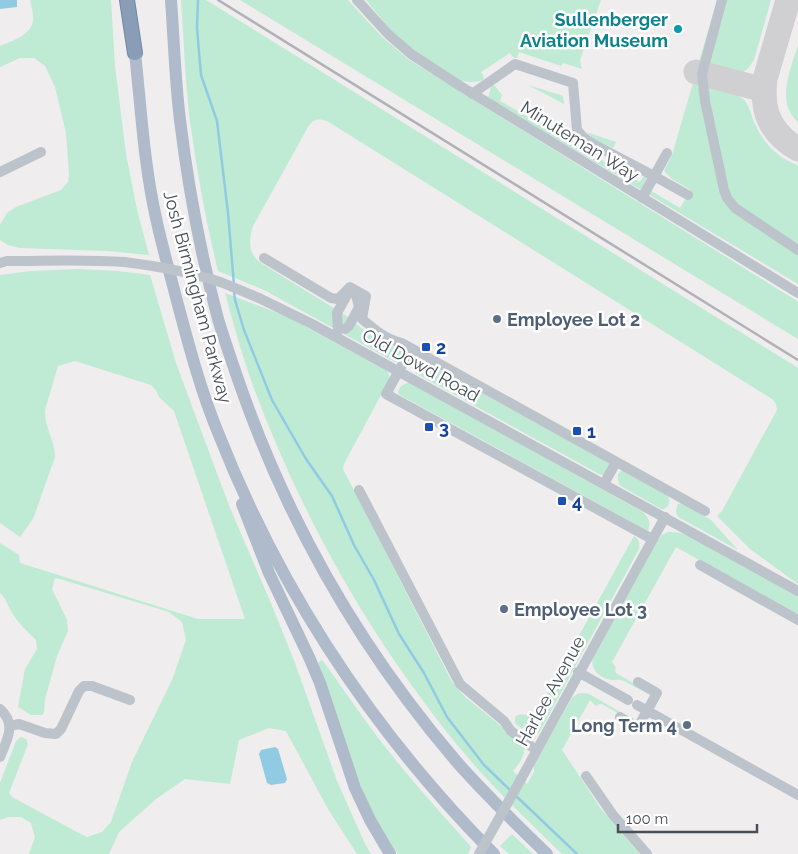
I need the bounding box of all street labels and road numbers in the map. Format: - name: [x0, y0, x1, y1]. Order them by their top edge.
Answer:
- street label: Minuteman Way: [517, 96, 643, 186]
- street label: Josh Birmingham Parkway: [159, 188, 237, 406]
- street label: Old Dowd Road: [359, 324, 483, 406]
- street label: Harlee Avenue: [511, 632, 589, 750]

